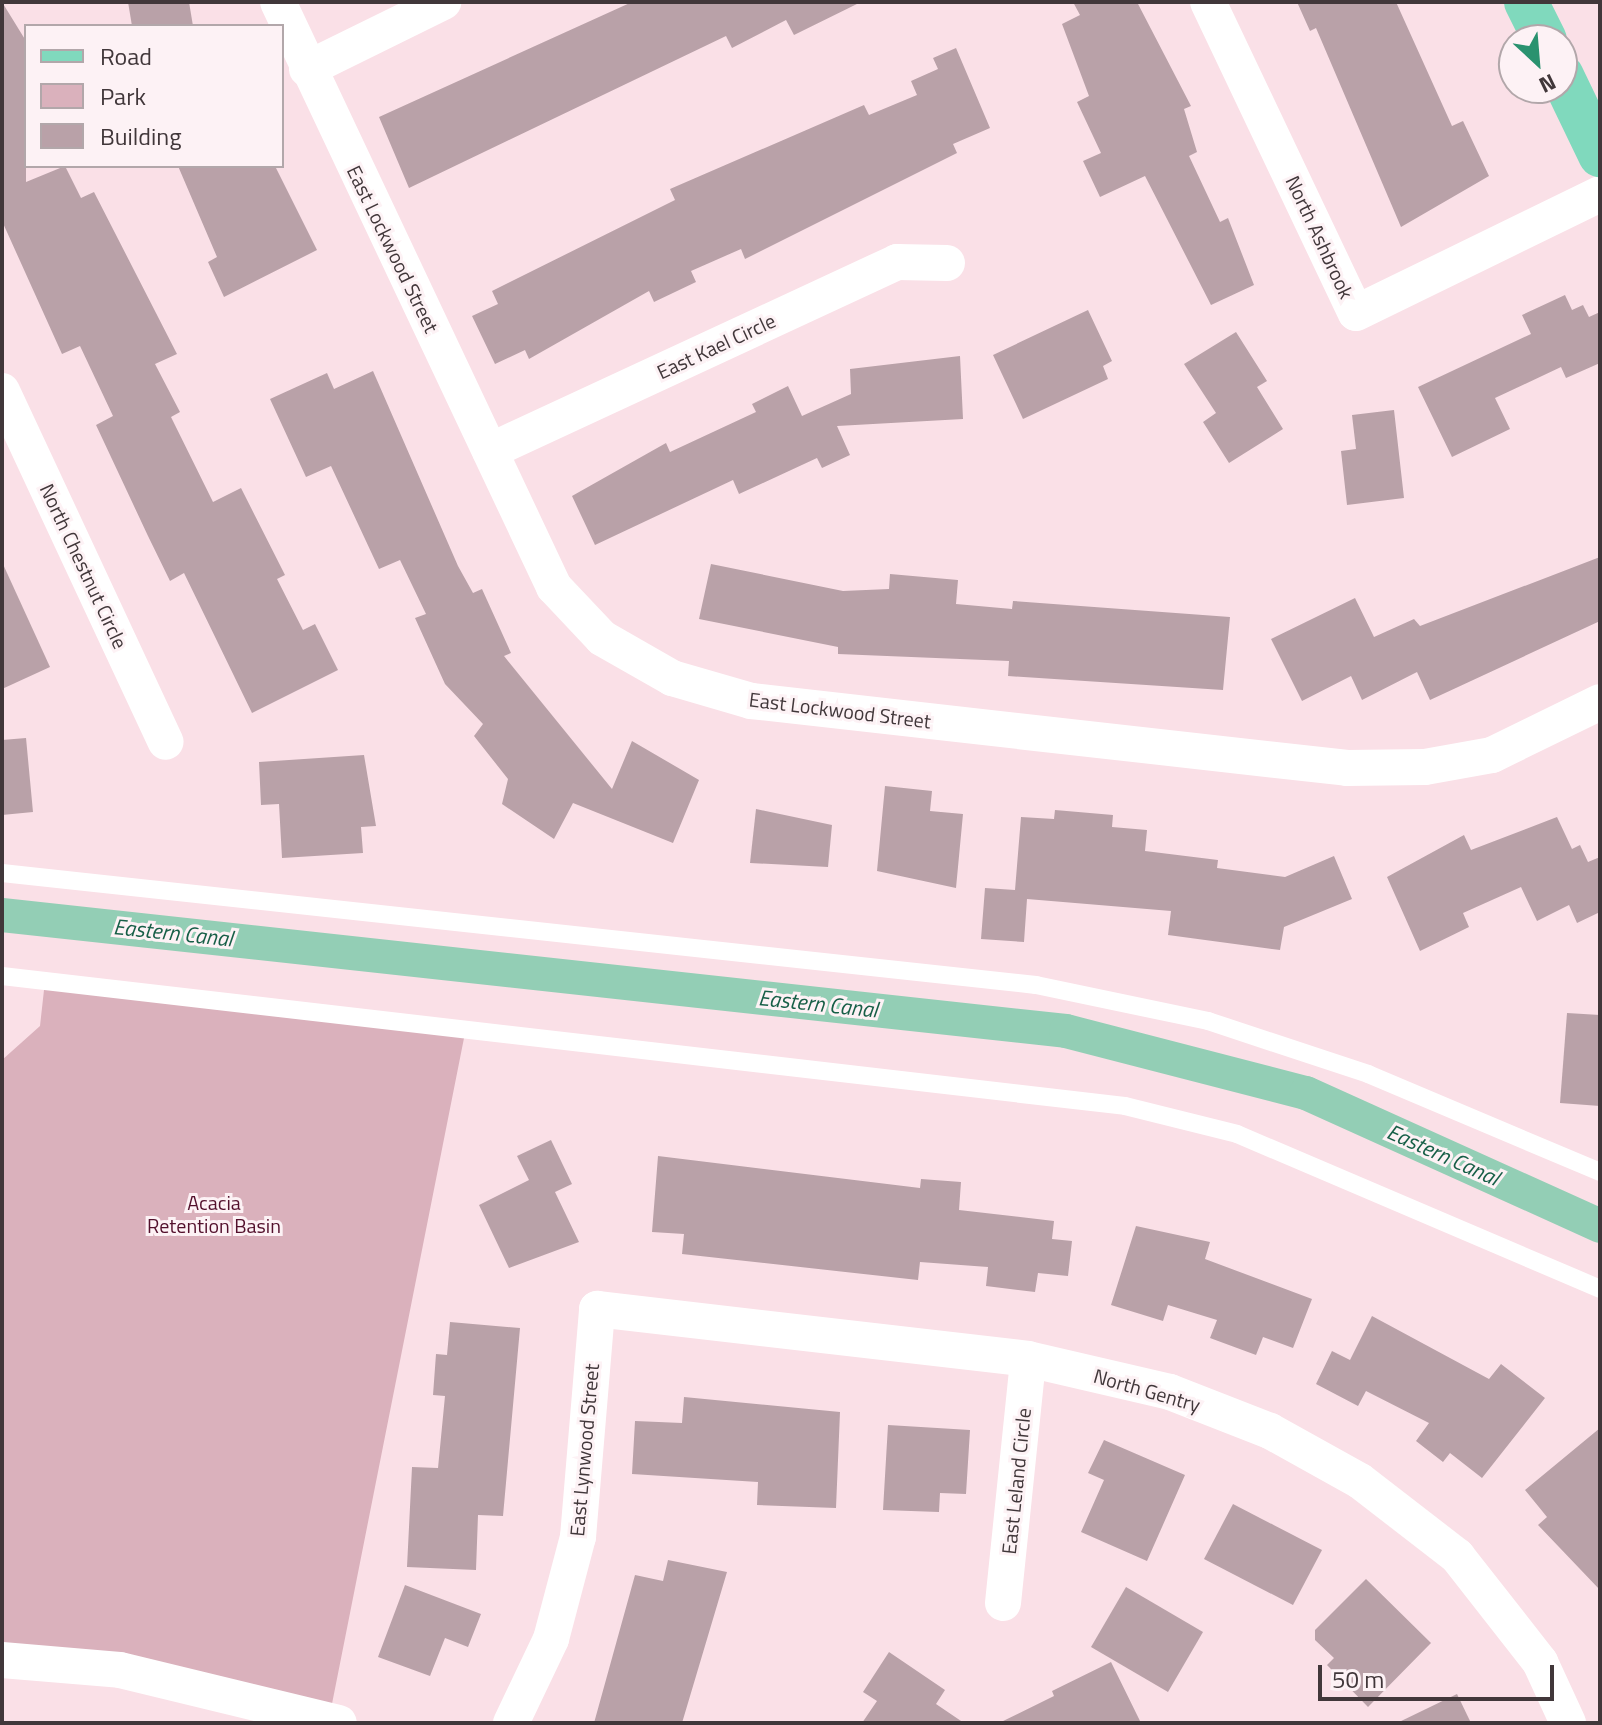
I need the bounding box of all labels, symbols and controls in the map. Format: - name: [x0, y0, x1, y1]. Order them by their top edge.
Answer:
- legend: [24, 24, 284, 168]
- north arrow: [1498, 24, 1578, 104]
- text: Road: [100, 38, 152, 74]
- text: N: [1533, 65, 1562, 102]
- text: Park: [100, 78, 146, 114]
- text: Building: [100, 118, 182, 154]
- street label: East Lockwood Street: [342, 162, 444, 336]
- street label: North Ashbrook: [1281, 172, 1359, 302]
- street label: East Kael Circle: [653, 308, 779, 384]
- street label: North Chestnut Circle: [35, 480, 133, 652]
- street label: East Lockwood Street: [748, 687, 932, 733]
- water label: Eastern Canal: [112, 914, 234, 952]
- water label: Eastern Canal: [757, 985, 879, 1023]
- water label: Eastern Canal: [1383, 1119, 1503, 1191]
- park label: Acacia Retention Basin: [147, 1190, 281, 1237]
- street label: East Lynwood Street: [564, 1363, 604, 1537]
- street label: North Gentry: [1091, 1363, 1203, 1417]
- street label: East Leland Circle: [996, 1407, 1036, 1555]
- scale bar: [1322, 1649, 1558, 1699]
- text: 50 m: [1332, 1661, 1384, 1697]

